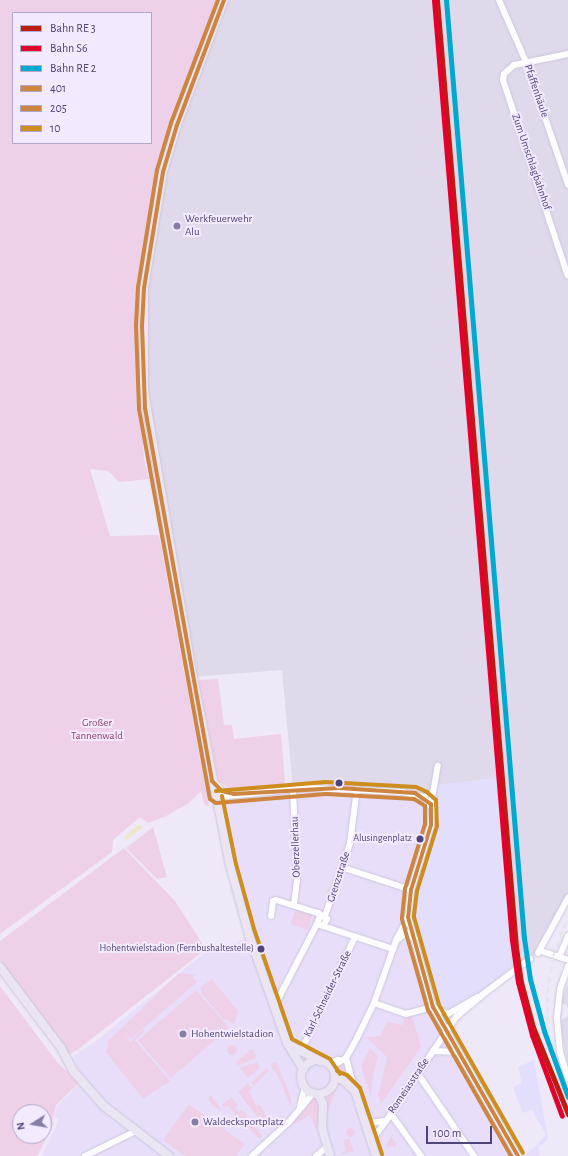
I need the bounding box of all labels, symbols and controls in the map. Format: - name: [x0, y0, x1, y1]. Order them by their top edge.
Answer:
- legend: [12, 12, 152, 144]
- text: Bahn RE 3: [50, 22, 96, 34]
- text: Bahn S6: [50, 42, 88, 54]
- text: Bahn RE 2: [50, 62, 96, 74]
- street label: Pfaffenhäule: [521, 63, 551, 119]
- text: 401: [50, 82, 66, 94]
- text: 205: [50, 102, 67, 114]
- street label: Zum Umschlagbahnhof: [508, 112, 554, 212]
- text: 10: [50, 122, 60, 134]
- place label: Werkfeuerwehr Alu: [185, 213, 252, 239]
- marker: Werkfeuerwehr Alu: [172, 221, 182, 231]
- park label: Großer Tannenwald: [71, 717, 123, 743]
- unlabelled marker: [334, 778, 344, 788]
- street label: Oberzellerhau: [288, 816, 304, 878]
- place label: Alusingenplatz: [353, 833, 412, 845]
- marker: Alusingenplatz: [415, 834, 425, 844]
- street label: Grenzstraße: [325, 850, 353, 904]
- place label: Hohentwielstadion (Fernbushaltestelle): [100, 943, 254, 955]
- marker: Hohentwielstadion (Fernbushaltestelle): [256, 944, 266, 954]
- street label: Karl-Schneider-Straße: [301, 949, 355, 1039]
- place label: Hohentwielstadion: [191, 1027, 274, 1041]
- marker: Hohentwielstadion: [178, 1029, 188, 1039]
- street label: Romeiasstraße: [386, 1056, 432, 1116]
- north arrow: [12, 1104, 52, 1144]
- place label: Waldecksportplatz: [203, 1115, 284, 1129]
- marker: Waldecksportplatz: [190, 1117, 200, 1127]
- scale bar: [428, 1118, 494, 1144]
- text: N: [15, 1121, 27, 1131]
- text: 100 m: [433, 1127, 461, 1139]

